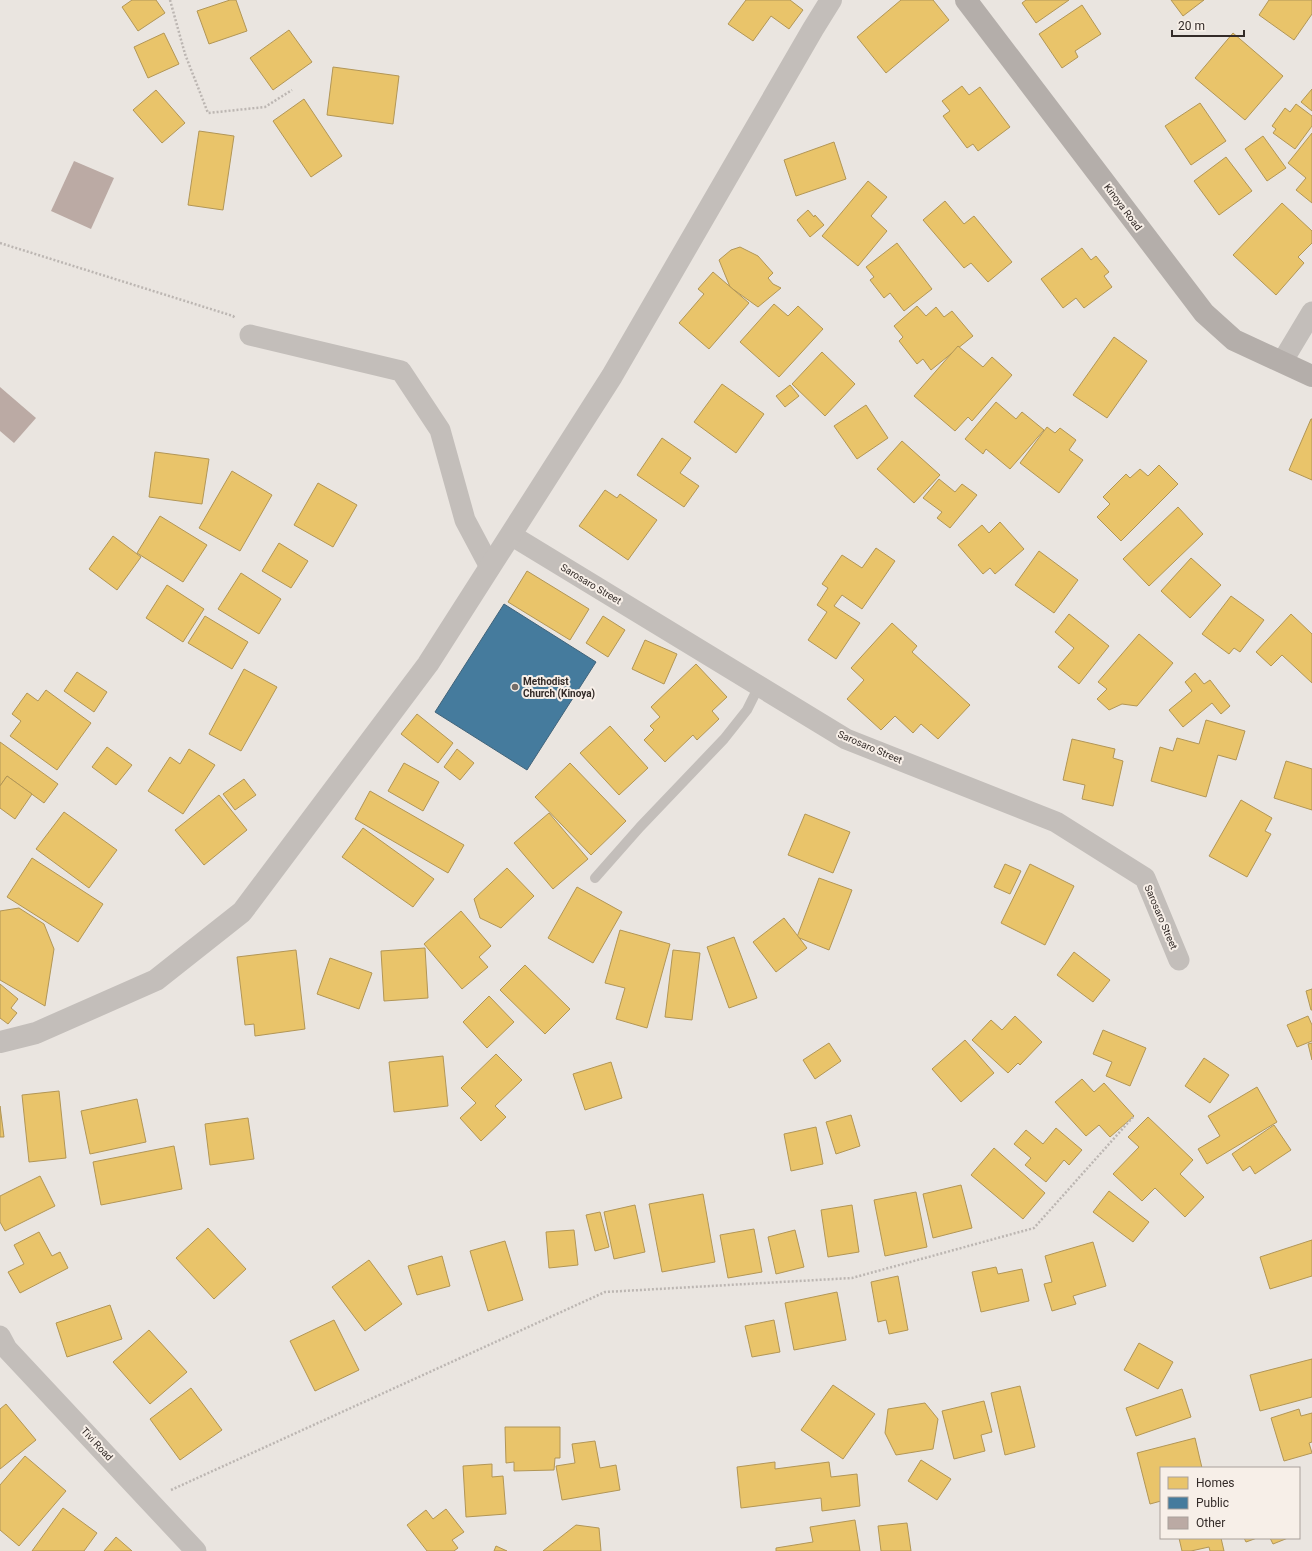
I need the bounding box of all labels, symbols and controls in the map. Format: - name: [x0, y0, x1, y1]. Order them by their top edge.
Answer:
- scale bar: [1172, 12, 1244, 38]
- text: 20 m: [1178, 19, 1205, 33]
- street label: Kinoya Road: [1102, 182, 1144, 232]
- street label: Sarosaro Street: [559, 562, 623, 606]
- place label: Methodist Church (Kinoya): [523, 676, 595, 700]
- marker: Methodist Church (Kinoya): [510, 682, 520, 692]
- street label: Sarosaro Street: [836, 728, 904, 766]
- street label: Sarosaro Street: [1142, 883, 1180, 951]
- street label: Tivi Road: [79, 1425, 115, 1463]
- legend: [1160, 1467, 1300, 1539]
- text: Homes: [1196, 1476, 1234, 1490]
- text: Public: [1196, 1496, 1229, 1510]
- text: Other: [1196, 1516, 1225, 1530]

